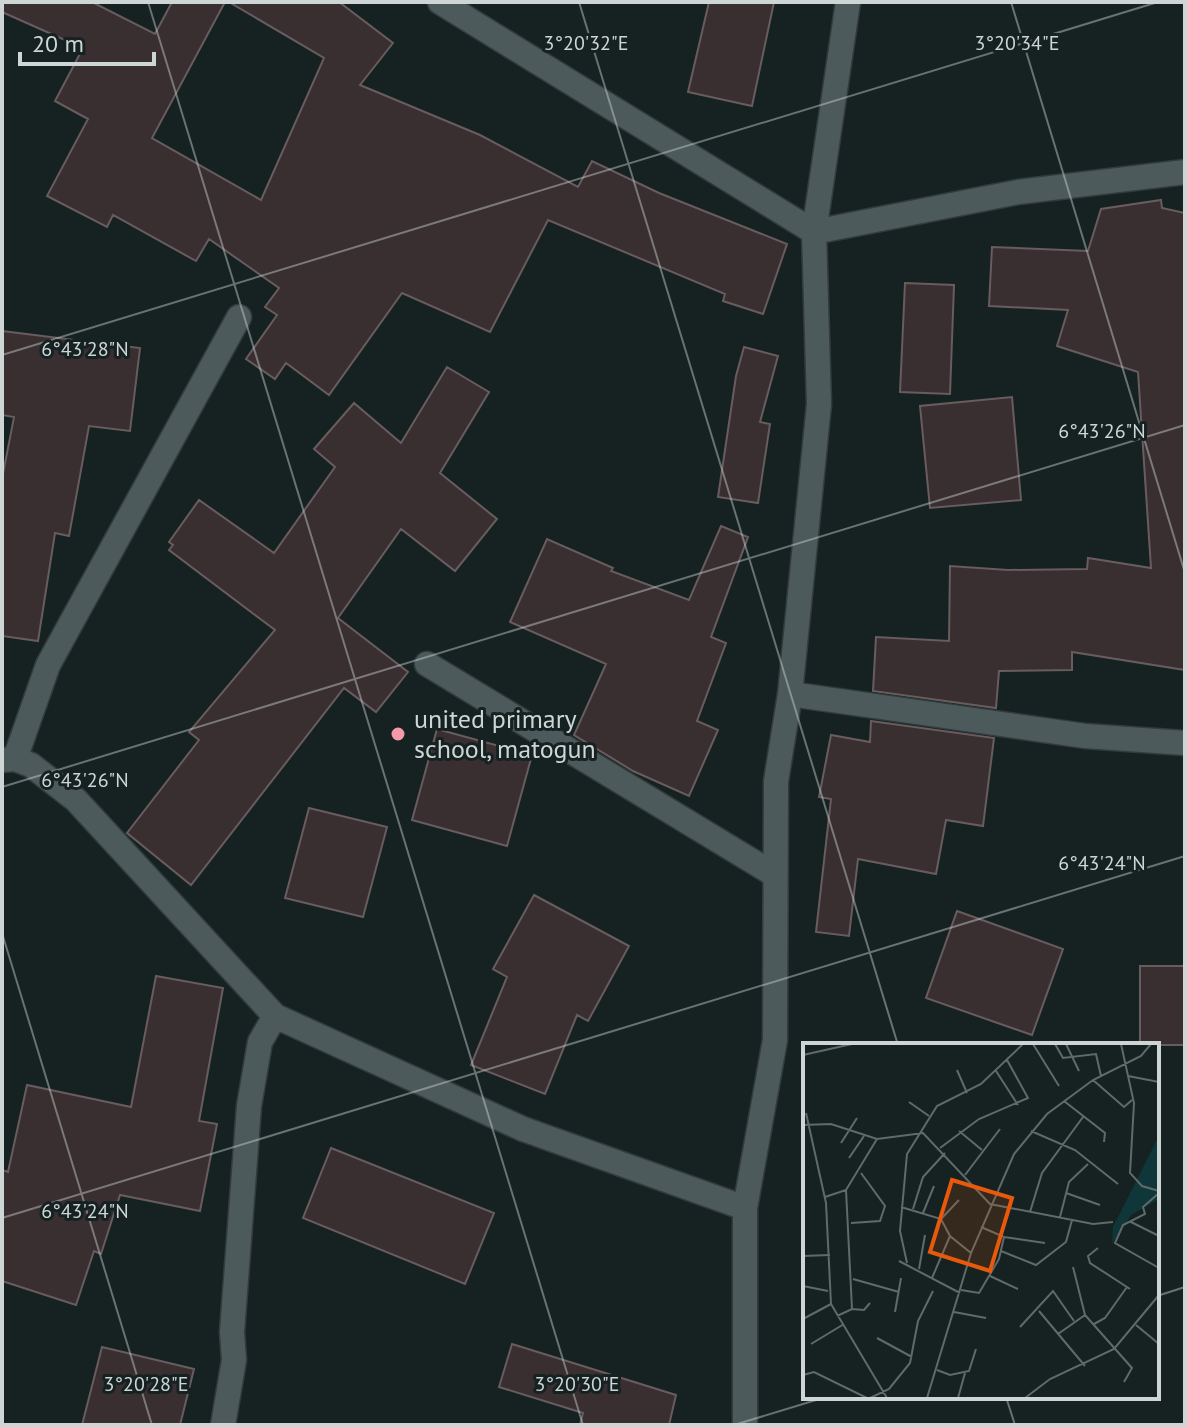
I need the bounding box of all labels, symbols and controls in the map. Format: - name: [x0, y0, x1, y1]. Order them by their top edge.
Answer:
- scale bar: [20, 16, 154, 66]
- text: 20 m: [32, 28, 84, 59]
- text: 3°20'32"E: [544, 30, 628, 56]
- text: 3°20'34"E: [975, 30, 1059, 56]
- text: 6°43'28"N: [41, 336, 129, 362]
- text: 6°43'26"N: [1058, 418, 1146, 444]
- place label: united primary school, matogun: [414, 702, 596, 765]
- marker: united primary school, matogun: [389, 725, 407, 743]
- text: 6°43'26"N: [41, 767, 129, 793]
- text: 6°43'24"N: [1058, 850, 1146, 876]
- inset map: [803, 1043, 1159, 1399]
- text: 6°43'24"N: [41, 1198, 129, 1224]
- text: 3°20'28"E: [104, 1371, 188, 1397]
- text: 3°20'30"E: [535, 1371, 619, 1397]

